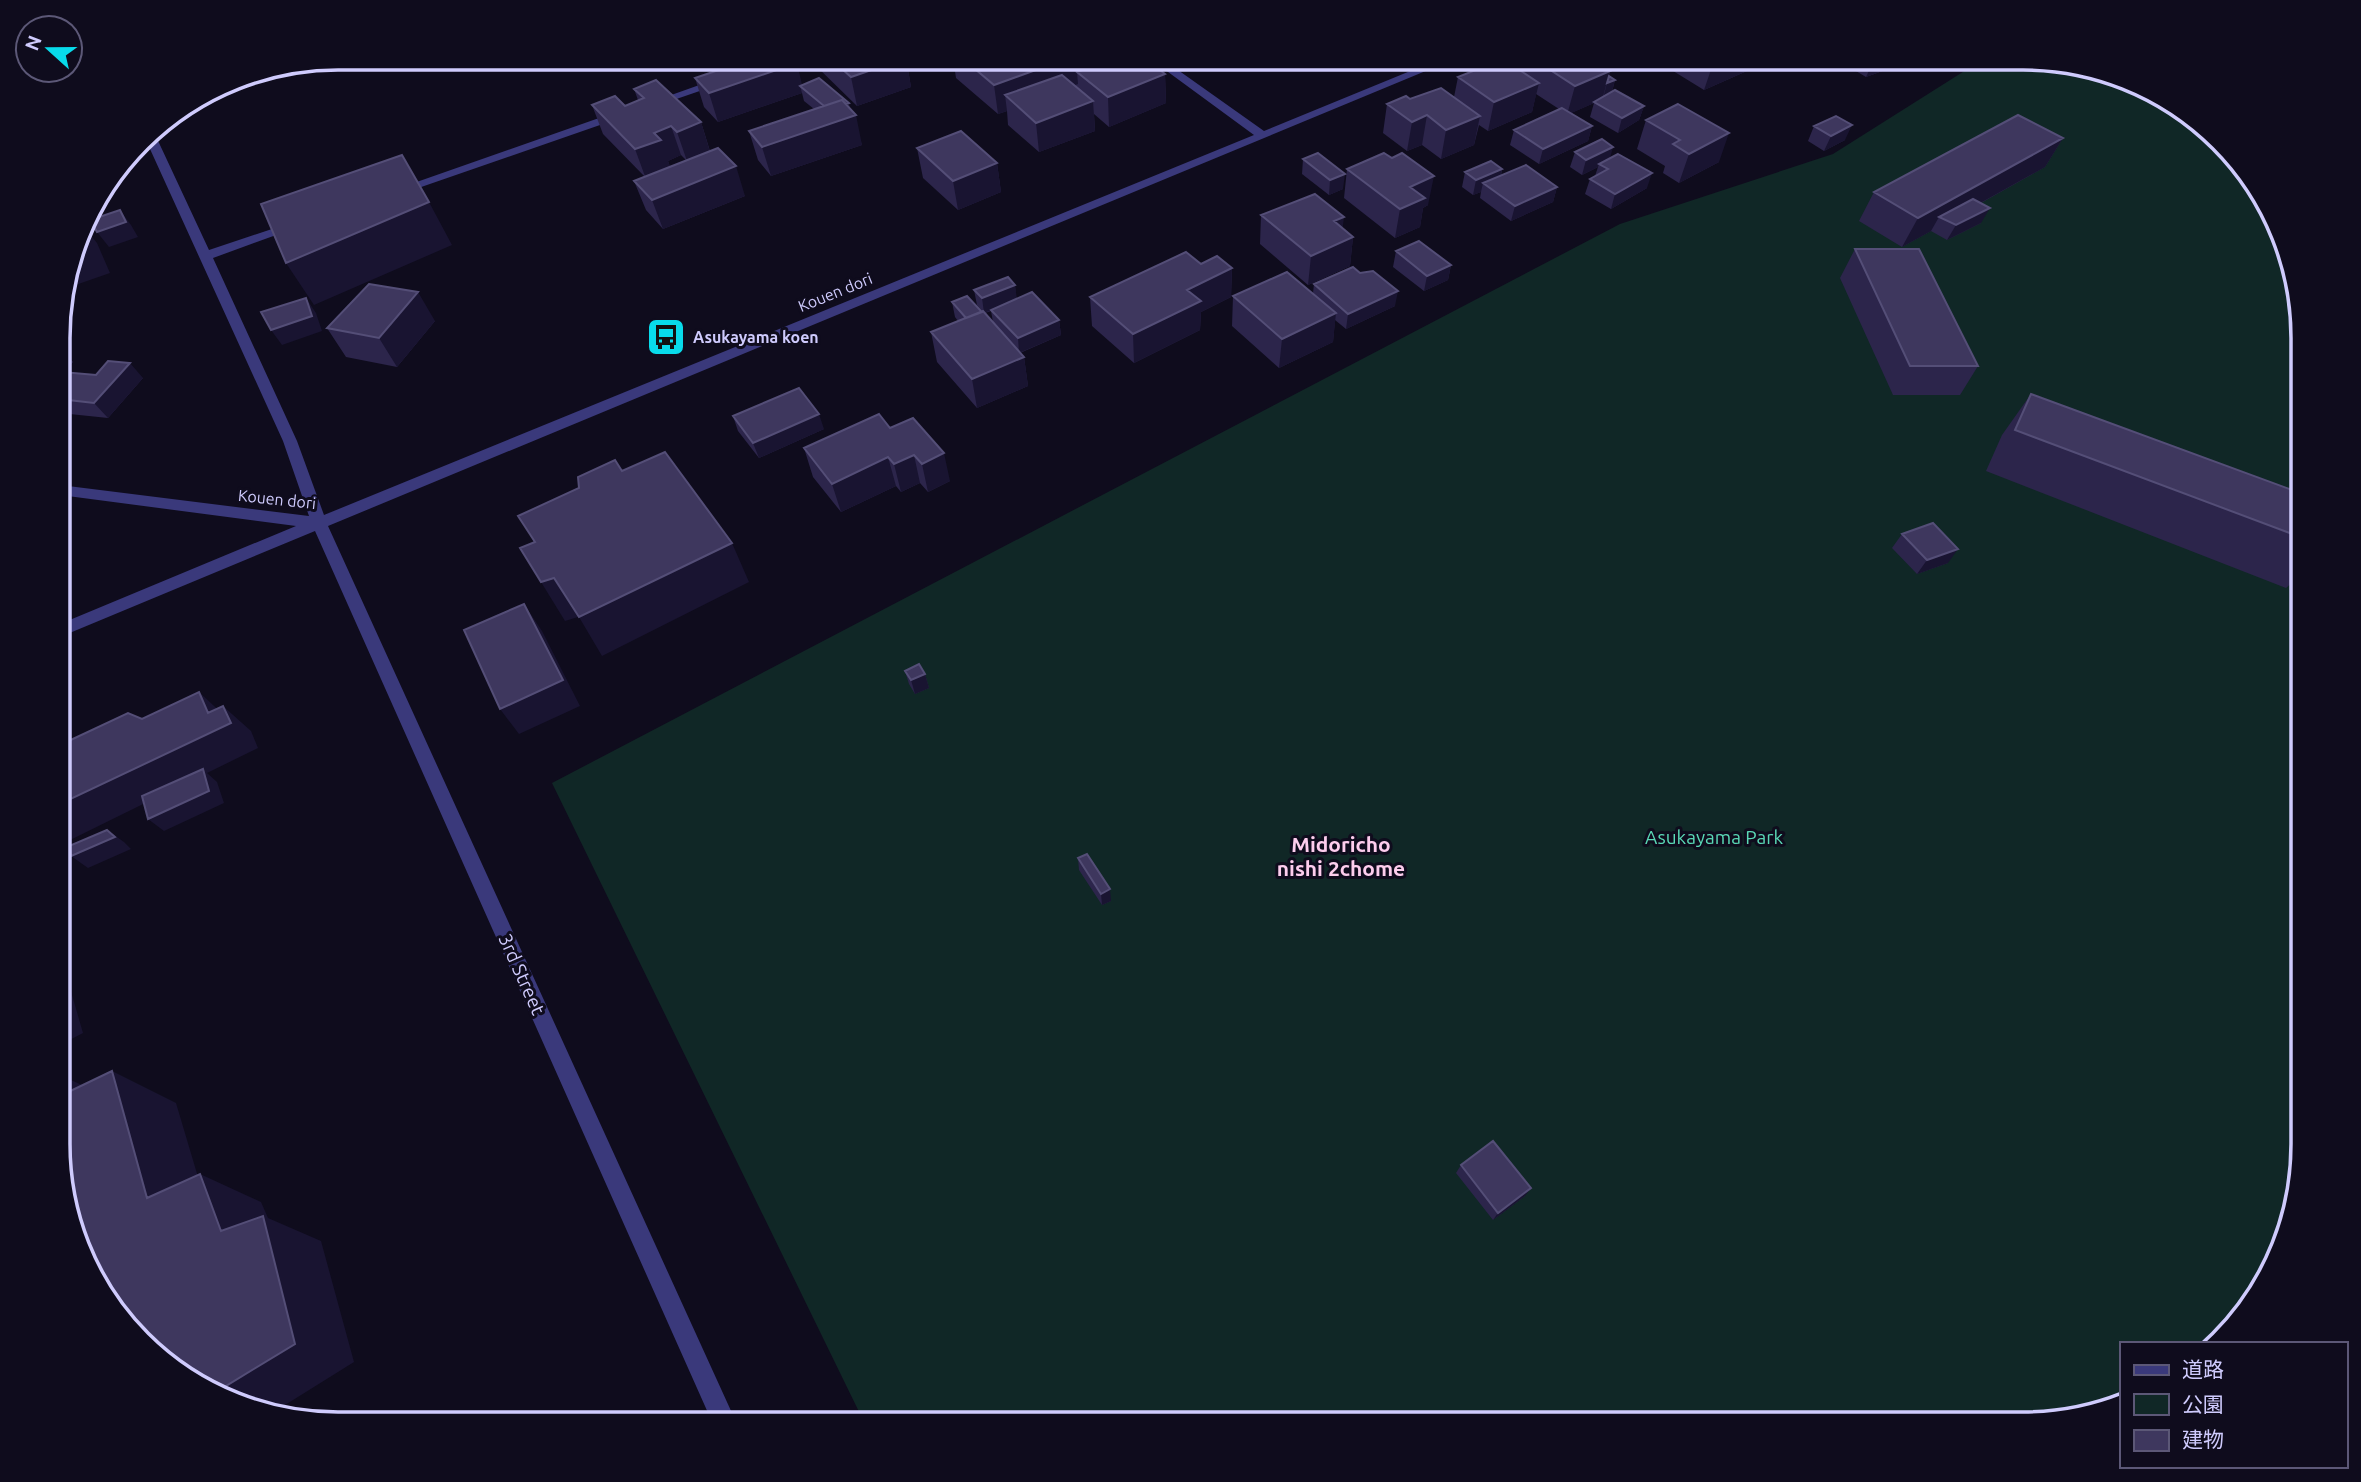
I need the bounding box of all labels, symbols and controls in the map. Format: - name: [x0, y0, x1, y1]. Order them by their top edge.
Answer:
- north arrow: [14, 14, 84, 84]
- text: N: [20, 32, 46, 53]
- street label: Kouen dori: [795, 269, 875, 315]
- bus stop icon: Asukayama koen: [645, 316, 687, 358]
- place label: Asukayama koen: [693, 328, 819, 346]
- street label: Kouen dori: [237, 486, 317, 512]
- park label: Asukayama Park: [1645, 826, 1783, 848]
- district label: Midoricho nishi 2chome: [1277, 832, 1405, 880]
- street label: 3rd Street: [494, 930, 550, 1018]
- legend: [2120, 1342, 2347, 1468]
- text: 道路: [2182, 1357, 2224, 1381]
- text: 公園: [2182, 1392, 2224, 1416]
- text: 建物: [2182, 1427, 2224, 1451]

